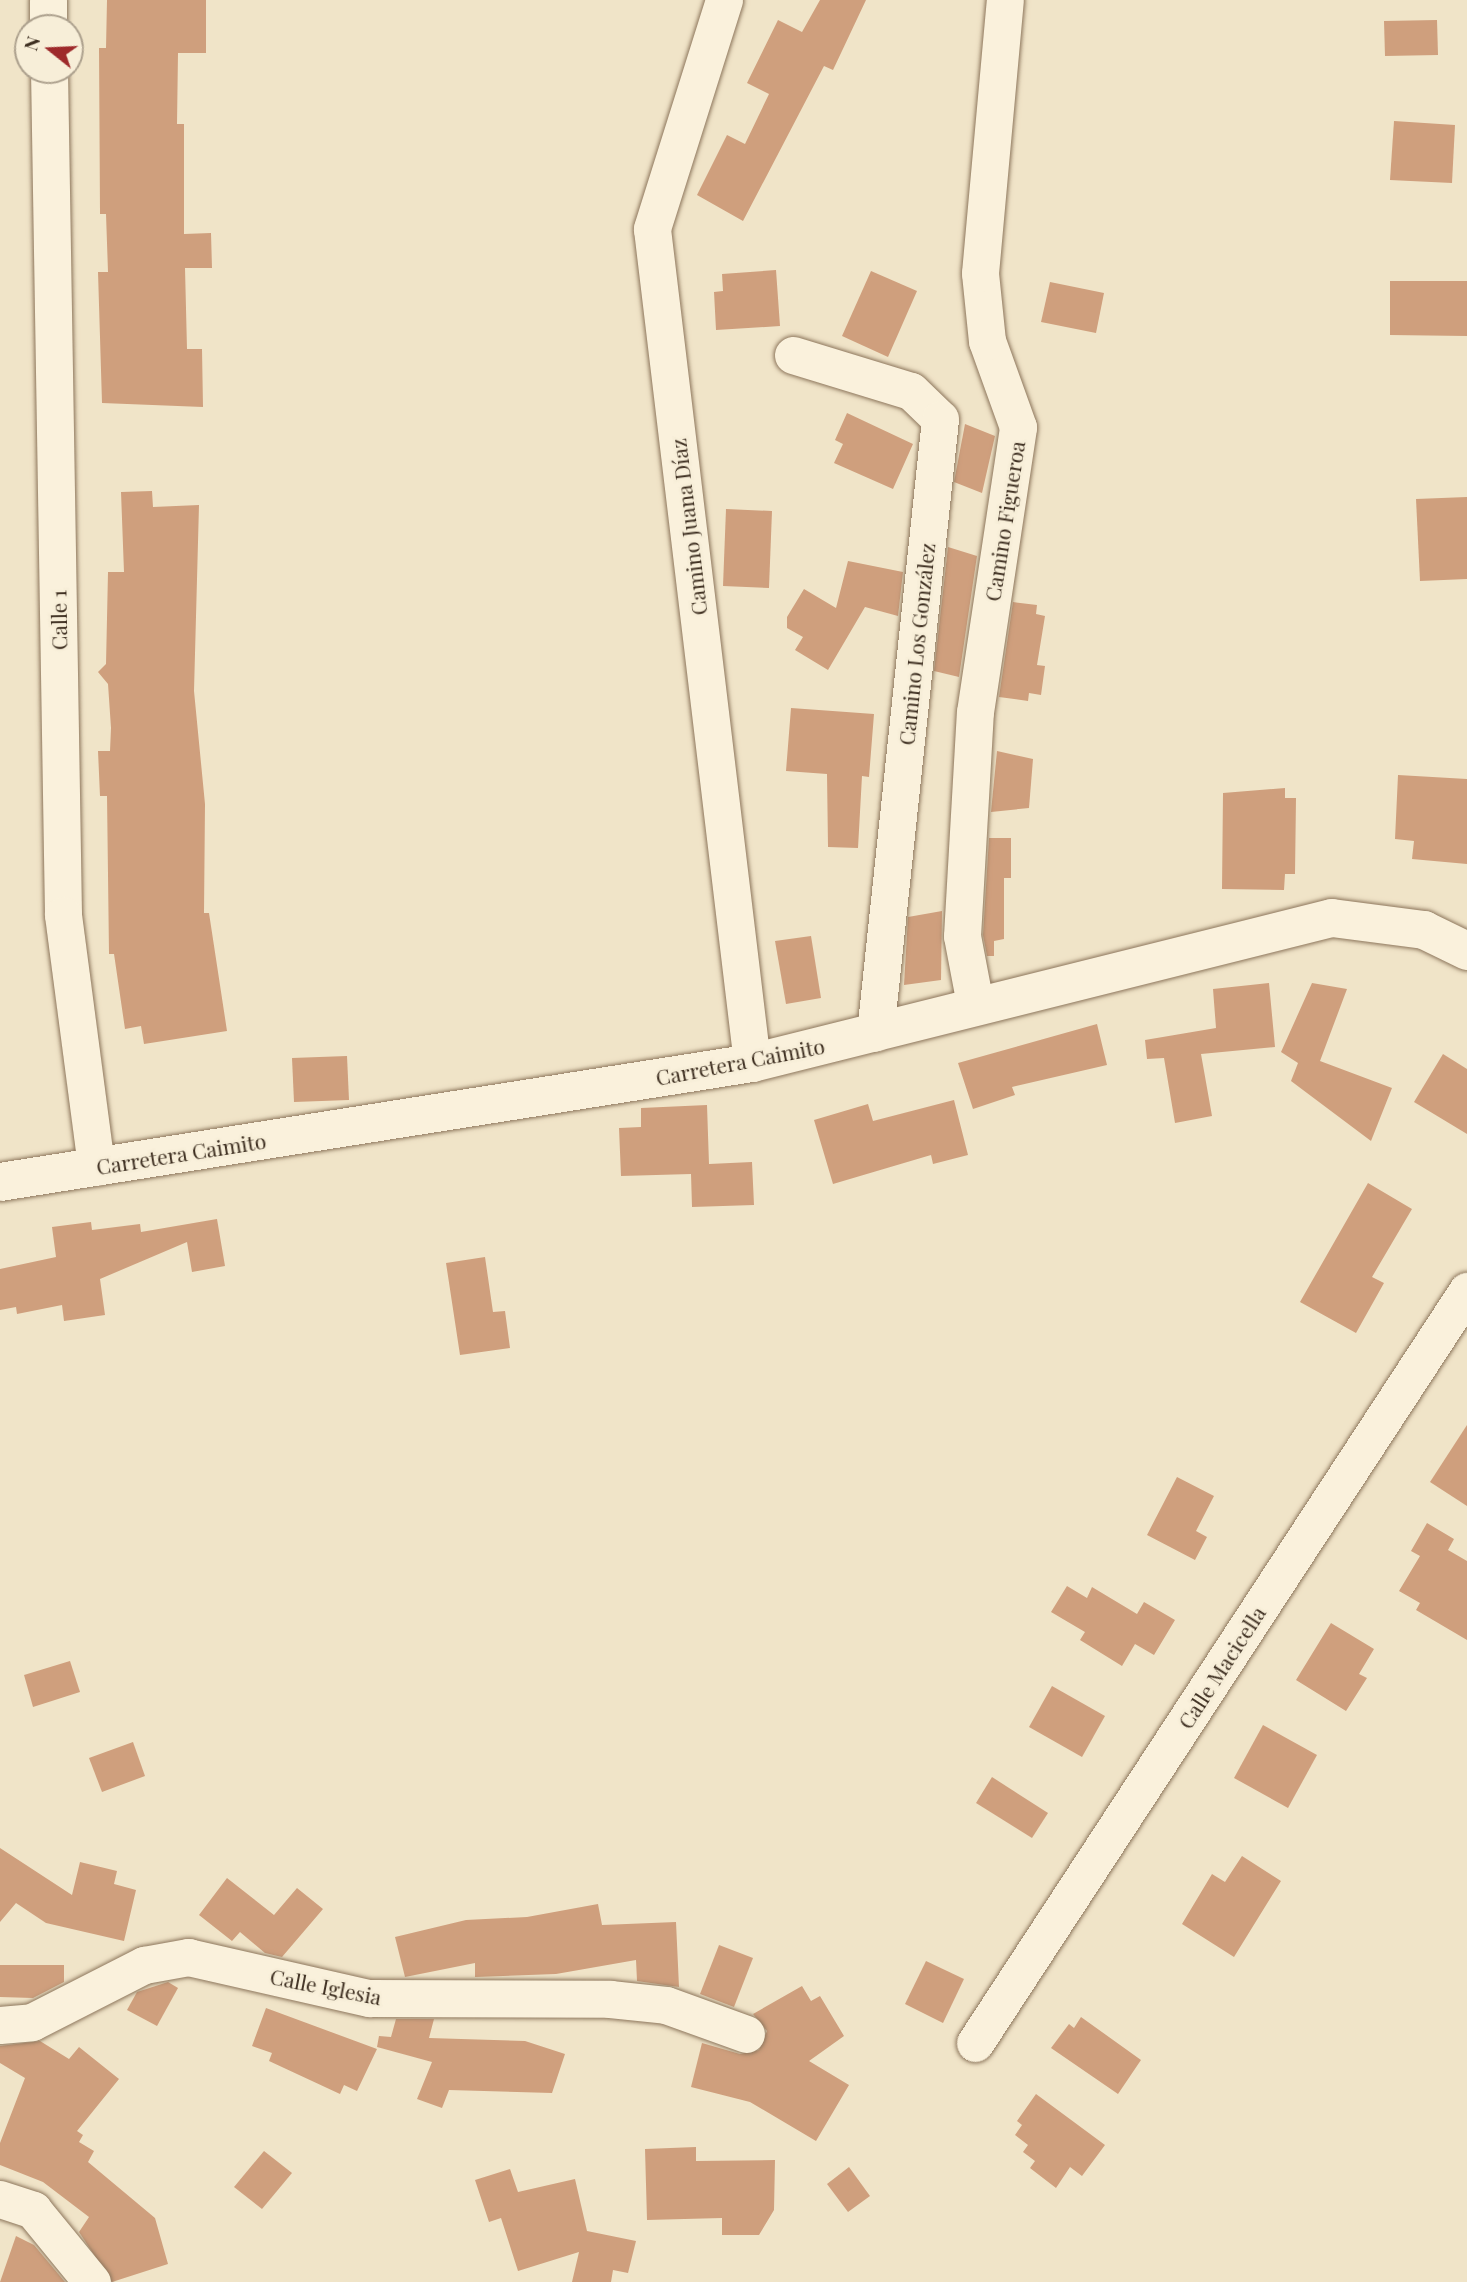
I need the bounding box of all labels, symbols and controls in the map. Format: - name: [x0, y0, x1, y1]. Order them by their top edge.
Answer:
- north arrow: [14, 14, 84, 84]
- text: N: [16, 33, 45, 54]
- street label: Camino Juana Díaz: [665, 437, 711, 617]
- street label: Camino Figueroa: [979, 439, 1029, 603]
- street label: Camino Los González: [893, 542, 939, 746]
- street label: Calle 1: [45, 590, 71, 650]
- street label: Carretera Caimito: [653, 1032, 827, 1090]
- street label: Carretera Caimito: [94, 1127, 268, 1179]
- street label: Calle Macicella: [1172, 1601, 1270, 1733]
- street label: Calle Iglesia: [268, 1963, 384, 2009]

